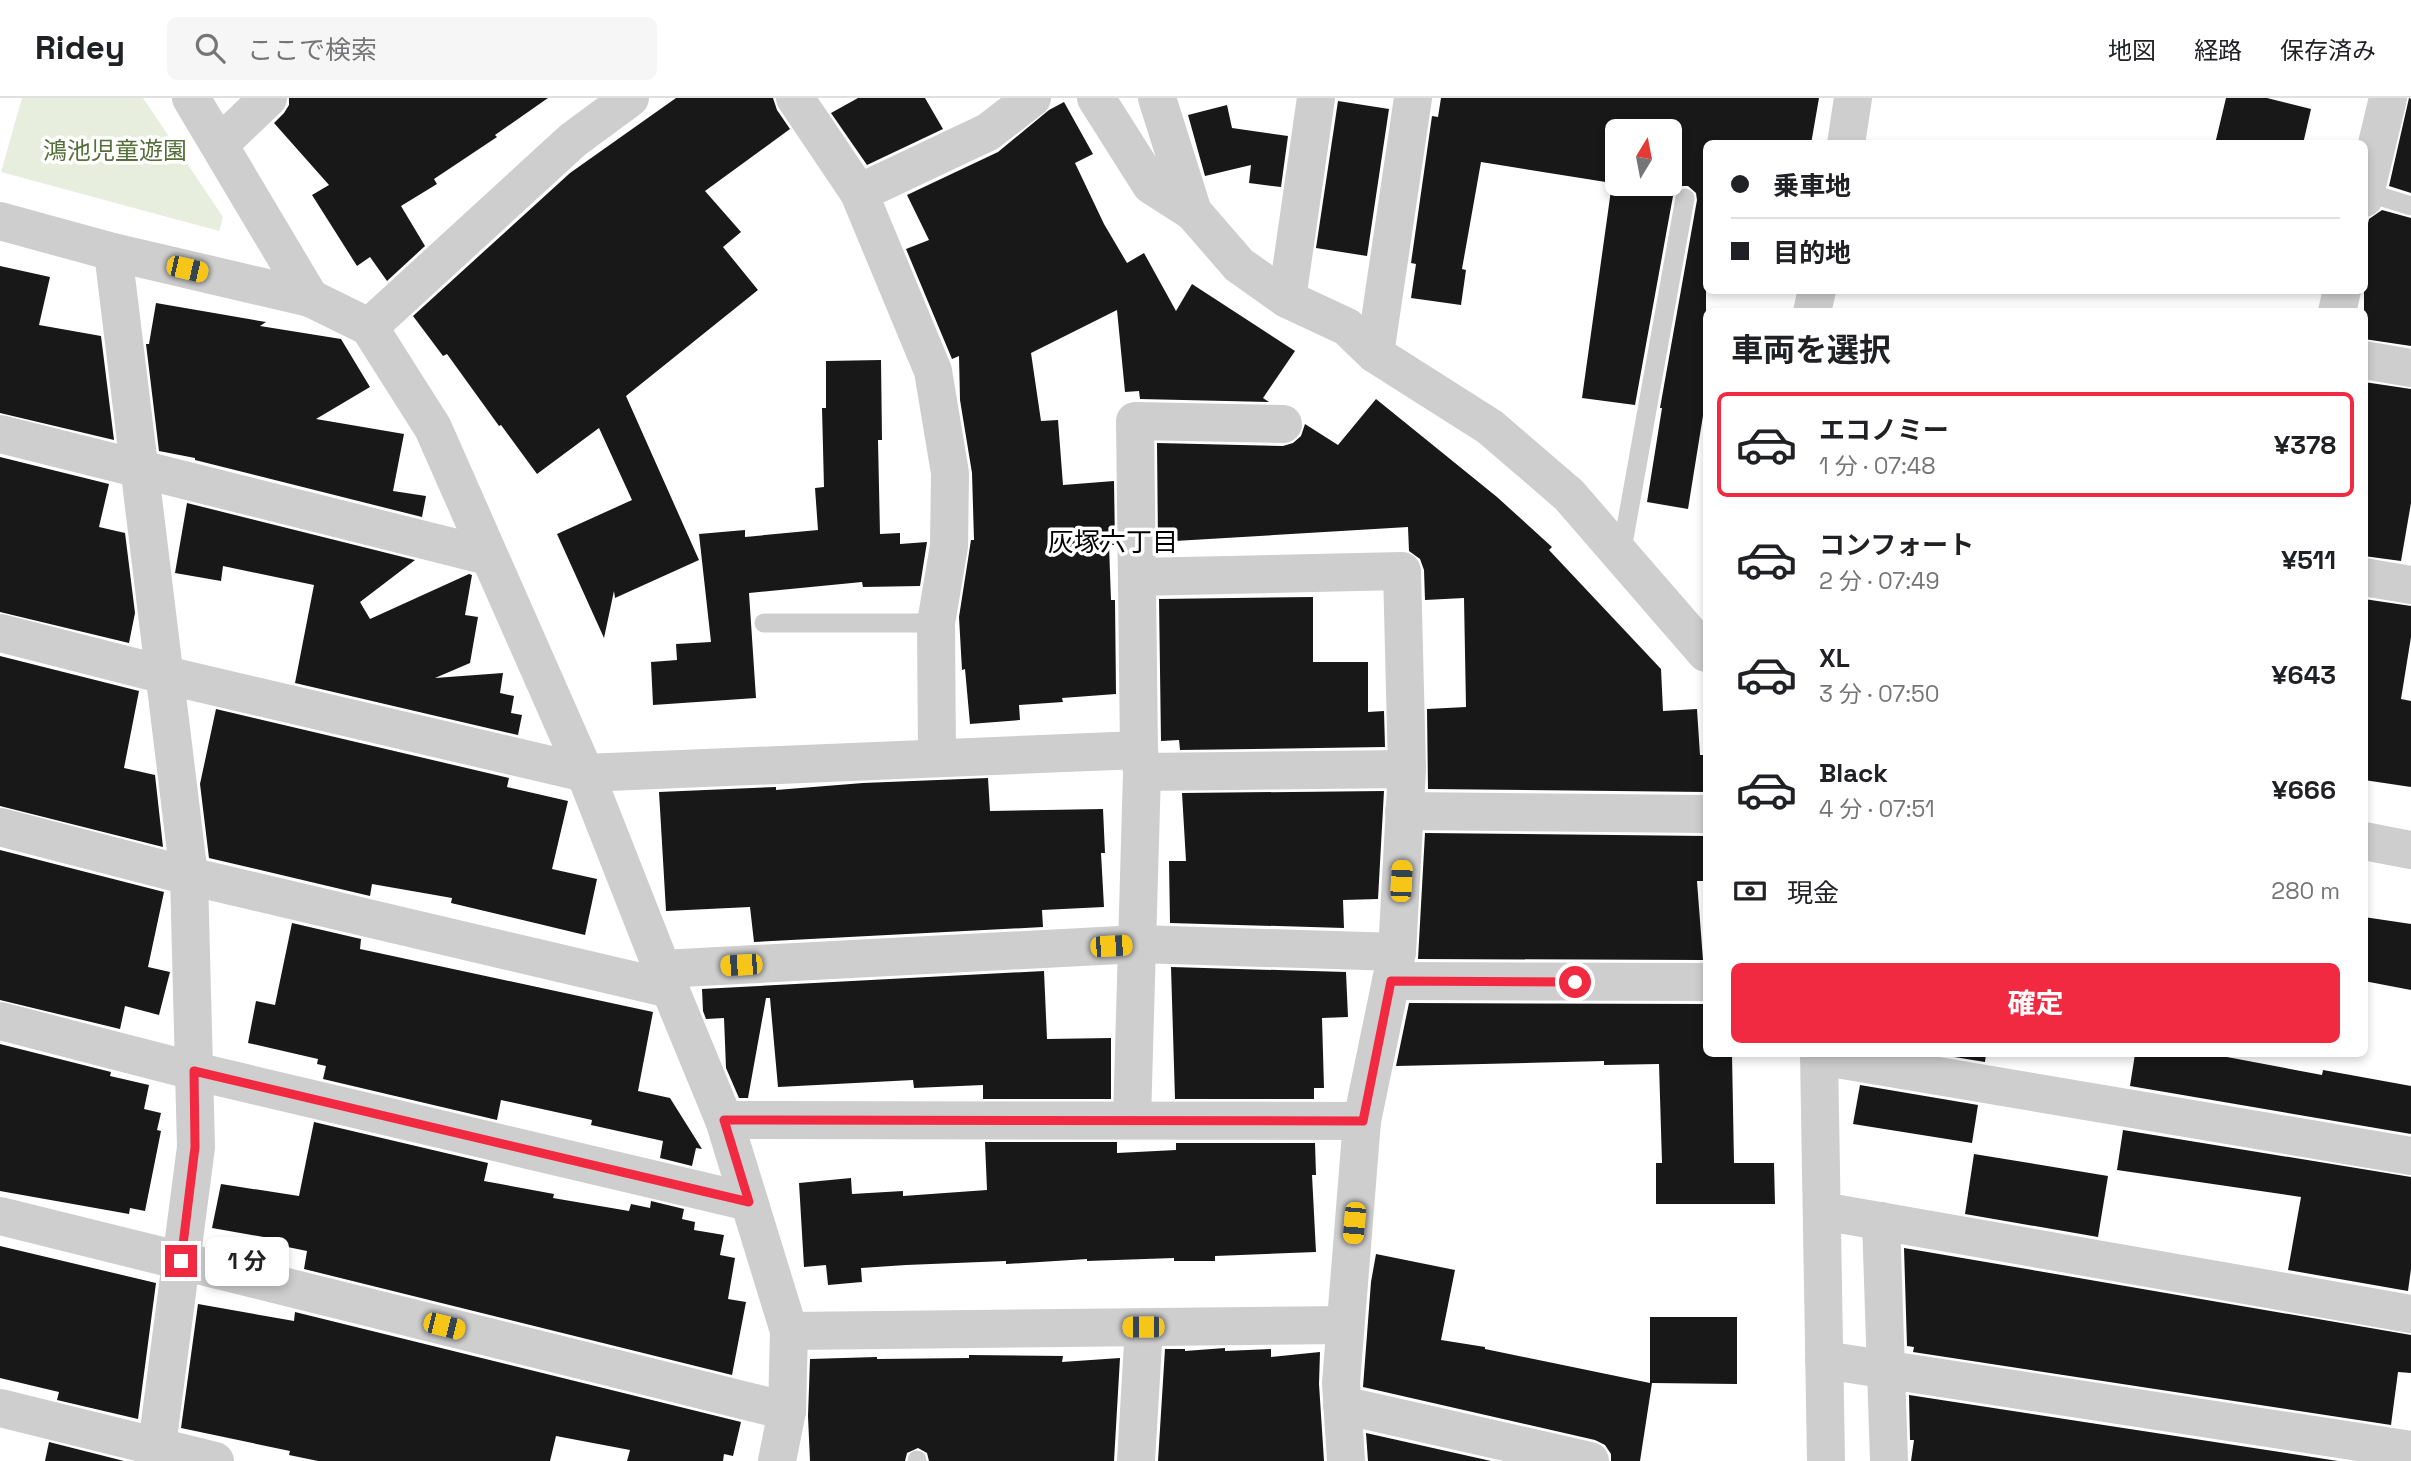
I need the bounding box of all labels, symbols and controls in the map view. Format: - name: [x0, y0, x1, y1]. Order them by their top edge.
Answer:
- search box: [167, 17, 657, 80]
- text: Ridey: [35, 27, 125, 69]
- icon: search: [191, 29, 229, 67]
- text: ここで検索: [247, 33, 377, 67]
- text: 地図: [2108, 35, 2156, 66]
- text: 経路: [2194, 35, 2242, 66]
- text: 保存済み: [2280, 35, 2376, 66]
- north arrow: [1605, 119, 1682, 196]
- map controls: [1605, 119, 1682, 196]
- park label: 鴻池児童遊園: [43, 135, 187, 166]
- text: 乗車地: [1773, 169, 1851, 203]
- text: 目的地: [1773, 236, 1851, 270]
- car: [165, 254, 210, 284]
- text: 車両を選択: [1731, 330, 1891, 370]
- icon: car: [1735, 413, 1798, 476]
- text: エコノミー: [1819, 413, 1949, 447]
- text: ¥378: [2274, 428, 2336, 462]
- text: 1 分 · 07:48: [1819, 451, 1935, 481]
- district label: 灰塚六丁目: [1048, 525, 1178, 559]
- icon: car: [1735, 528, 1798, 591]
- text: コンフォート: [1819, 528, 1974, 562]
- text: ¥511: [2281, 543, 2336, 577]
- text: 2 分 · 07:49: [1819, 566, 1939, 596]
- text: XL: [1819, 641, 1850, 675]
- icon: car: [1735, 643, 1798, 706]
- text: ¥643: [2271, 658, 2336, 692]
- text: 3 分 · 07:50: [1819, 679, 1940, 709]
- text: Black: [1819, 756, 1888, 790]
- icon: car: [1735, 758, 1798, 821]
- text: ¥666: [2272, 773, 2336, 807]
- text: 4 分 · 07:51: [1819, 794, 1935, 824]
- car: [1390, 859, 1413, 903]
- icon: cash: [1731, 872, 1769, 910]
- text: 現金: [1787, 876, 1839, 910]
- text: 280 m: [2271, 876, 2340, 906]
- car: [1090, 934, 1133, 958]
- car: [720, 953, 763, 977]
- button: 確定: [1731, 963, 2340, 1043]
- route start: [1559, 966, 1591, 998]
- car: [1342, 1201, 1367, 1245]
- callout: 1 分: [206, 1236, 290, 1286]
- route end: [165, 1245, 197, 1277]
- text: 1 分: [227, 1246, 267, 1276]
- car: [422, 1311, 467, 1341]
- car: [1123, 1317, 1165, 1338]

